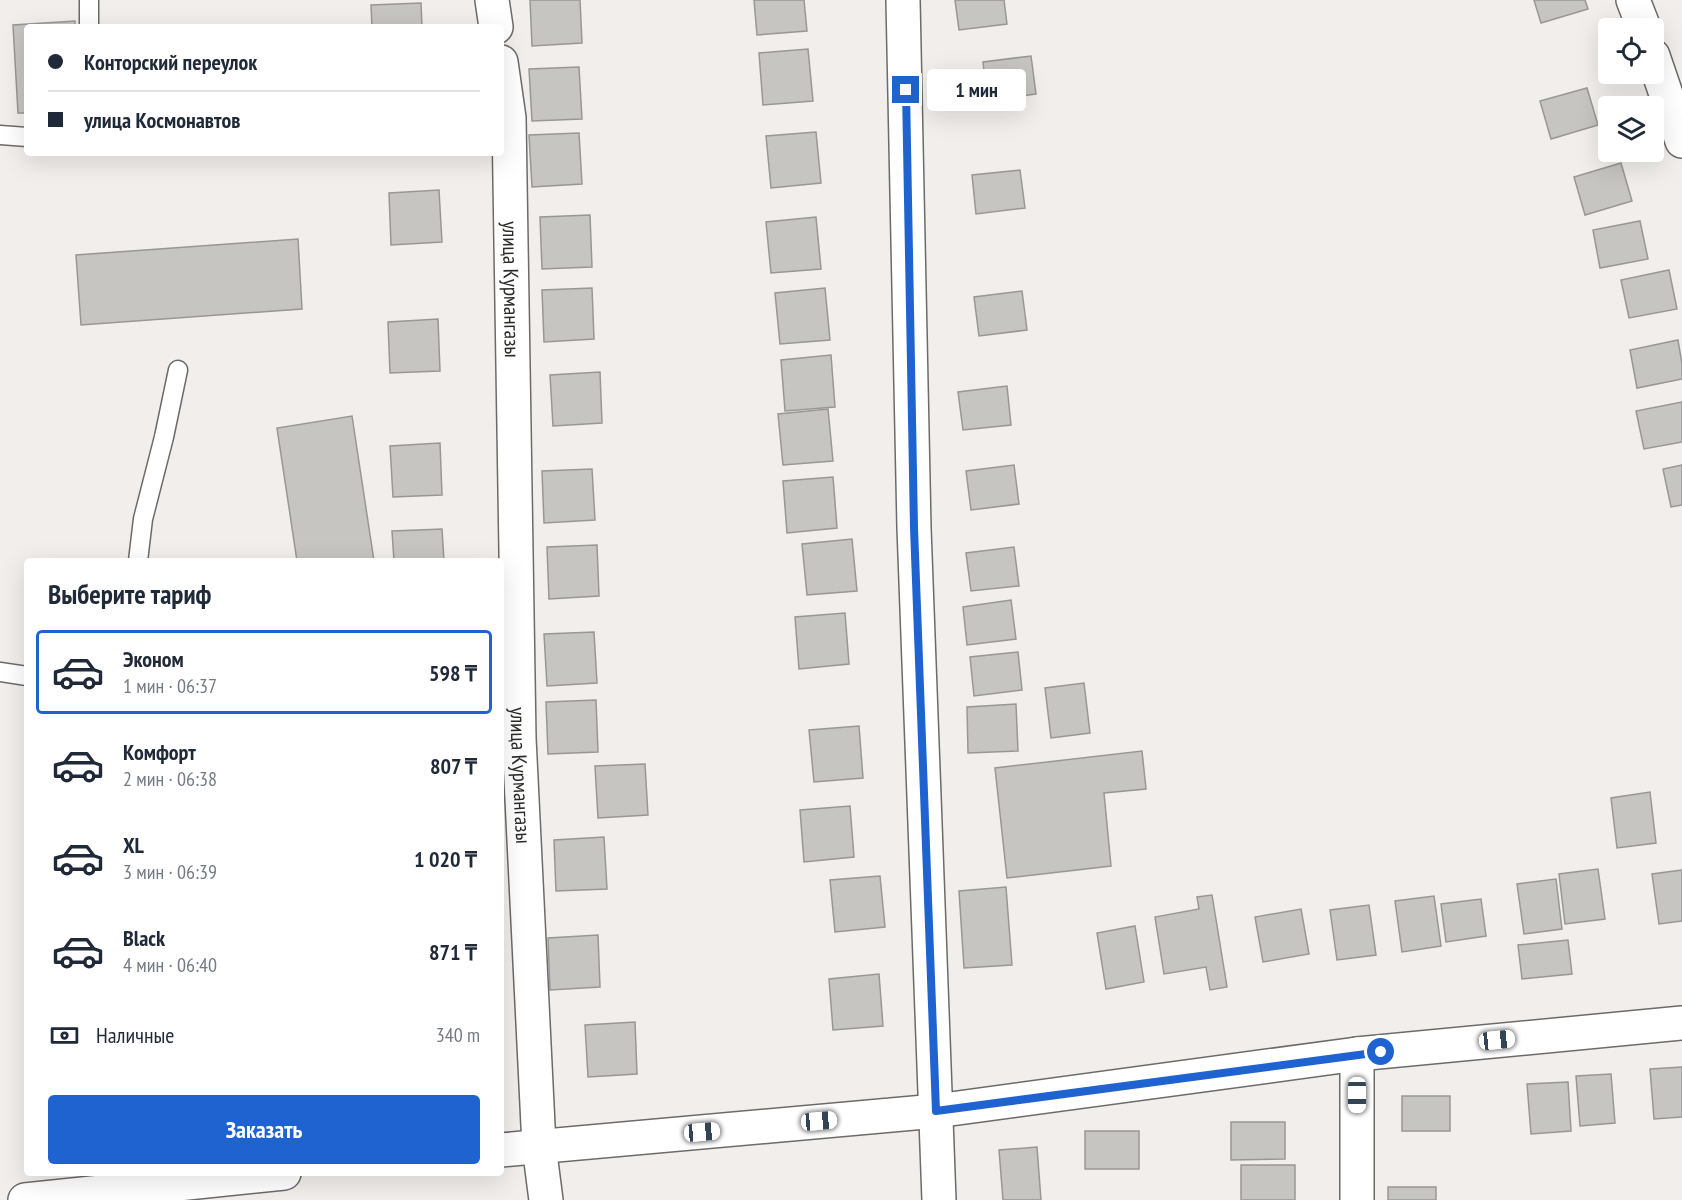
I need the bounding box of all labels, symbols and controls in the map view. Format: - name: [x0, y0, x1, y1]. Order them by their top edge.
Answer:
- map controls: [1598, 18, 1664, 162]
- button: locate: [1598, 18, 1664, 84]
- text: Конторский переулок: [84, 48, 257, 76]
- callout: 1 мин: [927, 69, 1026, 111]
- route end: [892, 76, 919, 103]
- text: 1 мин: [955, 77, 998, 103]
- button: layers: [1598, 96, 1664, 162]
- text: улица Космонавтов: [84, 106, 240, 134]
- street label: улица Курмангазы: [497, 221, 526, 358]
- text: Выберите тариф: [48, 577, 211, 611]
- icon: car: [51, 645, 105, 699]
- text: Эконом: [123, 645, 184, 673]
- text: 598 ₸: [429, 659, 477, 687]
- text: 1 мин · 06:37: [123, 673, 217, 699]
- street label: улица Курмангазы: [505, 707, 538, 844]
- icon: car: [51, 738, 105, 792]
- text: Комфорт: [123, 738, 196, 766]
- text: 807 ₸: [430, 752, 477, 780]
- text: 2 мин · 06:38: [123, 766, 217, 792]
- icon: car: [51, 831, 105, 885]
- text: XL: [123, 831, 144, 859]
- text: 1 020 ₸: [414, 845, 477, 873]
- text: 3 мин · 06:39: [123, 859, 217, 885]
- icon: car: [51, 924, 105, 978]
- text: Black: [123, 924, 165, 952]
- text: 871 ₸: [429, 938, 477, 966]
- text: 4 мин · 06:40: [123, 952, 217, 978]
- icon: cash: [48, 1019, 81, 1052]
- text: Наличные: [96, 1021, 174, 1049]
- text: 340 m: [436, 1022, 480, 1048]
- car: [1478, 1029, 1516, 1051]
- route start: [1367, 1038, 1394, 1065]
- car: [1348, 1077, 1366, 1113]
- button: Заказать: [48, 1095, 480, 1164]
- car: [800, 1110, 838, 1132]
- car: [683, 1121, 721, 1143]

